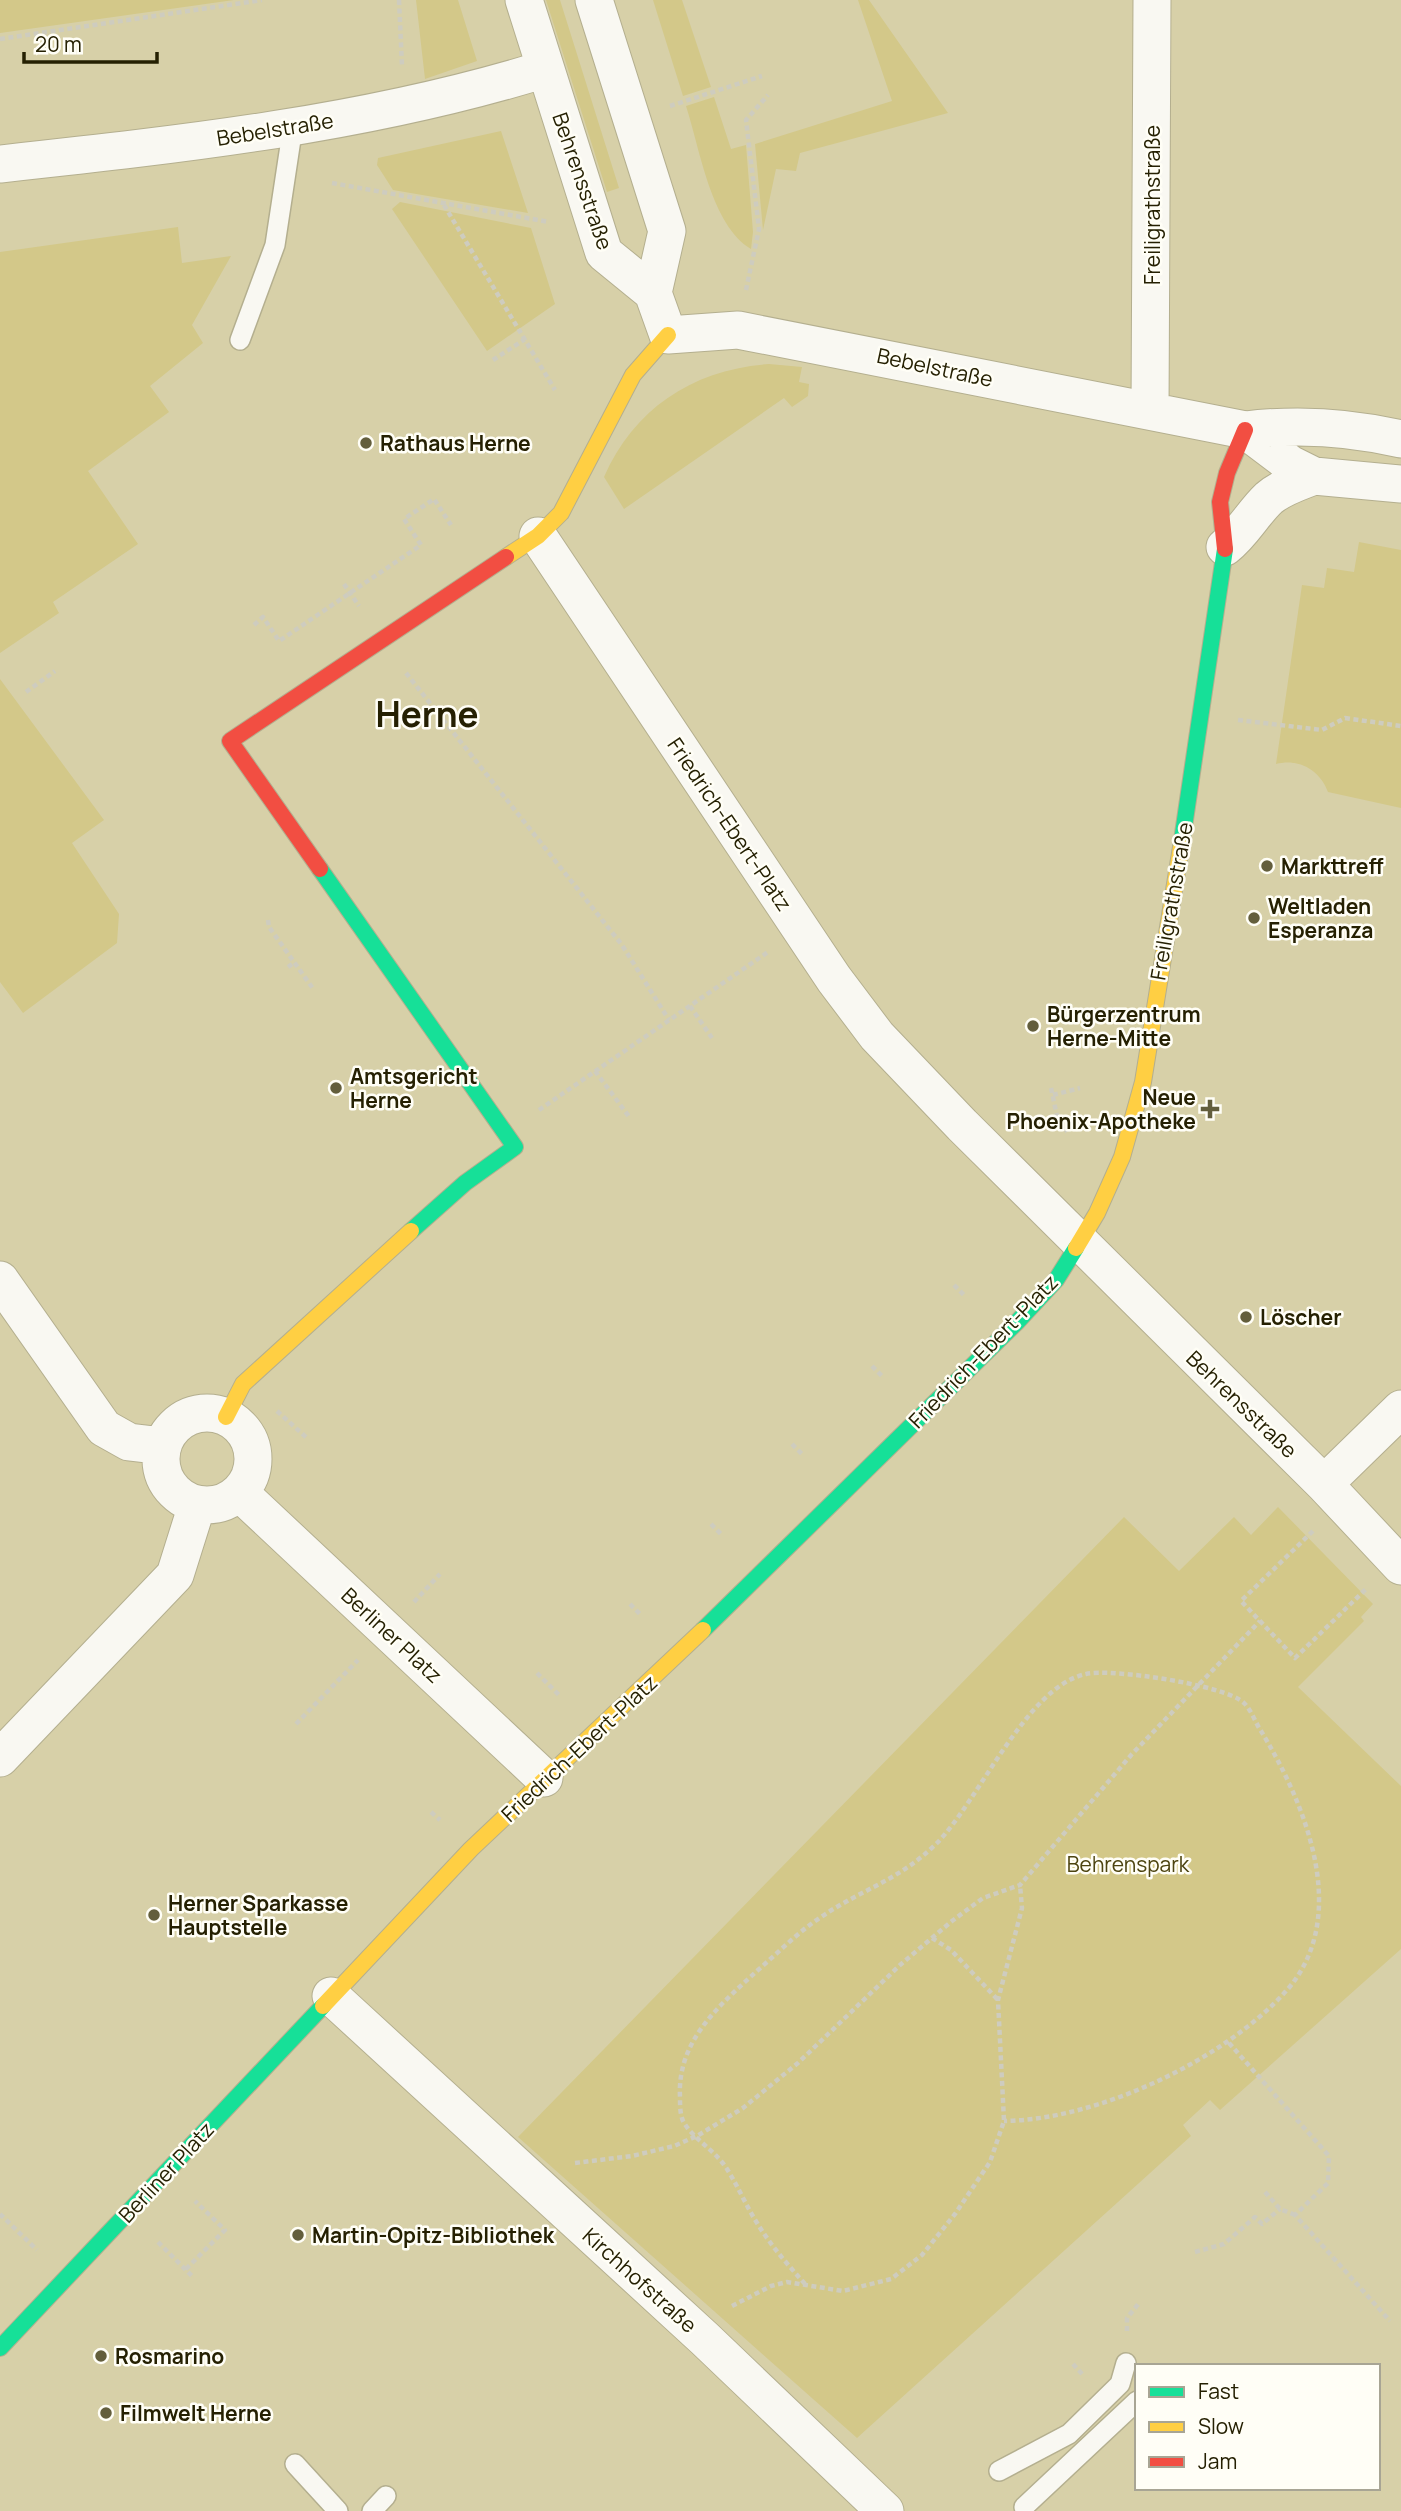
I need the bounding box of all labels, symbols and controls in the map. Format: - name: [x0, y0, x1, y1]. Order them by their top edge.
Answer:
- scale bar: [24, 21, 158, 65]
- text: 20 m: [35, 30, 82, 58]
- street label: Bebelstraße: [215, 106, 335, 152]
- street label: Behrensstraße: [546, 109, 620, 253]
- street label: Freiligrathstraße: [1138, 125, 1166, 285]
- street label: Bebelstraße: [874, 341, 996, 393]
- place label: Rathaus Herne: [380, 429, 531, 457]
- marker: Rathaus Herne: [358, 435, 374, 451]
- district label: Herne: [376, 690, 478, 738]
- street label: Friedrich-Ebert-Platz: [662, 732, 798, 916]
- street label: Freiligrathstraße: [1143, 820, 1199, 982]
- place label: Markttreff: [1281, 852, 1383, 880]
- marker: Markttreff: [1259, 858, 1275, 874]
- place label: Weltladen Esperanza: [1268, 892, 1373, 944]
- marker: Weltladen Esperanza: [1246, 910, 1262, 926]
- place label: Bürgerzentrum Herne-Mitte: [1047, 1000, 1201, 1052]
- marker: Bürgerzentrum Herne-Mitte: [1025, 1018, 1041, 1034]
- place label: Amtsgericht Herne: [350, 1062, 478, 1114]
- marker: Amtsgericht Herne: [328, 1080, 344, 1096]
- place label: Neue Phoenix-Apotheke: [1006, 1083, 1196, 1135]
- marker: Neue Phoenix-Apotheke: [1202, 1101, 1218, 1117]
- street label: Friedrich-Ebert-Platz: [902, 1268, 1064, 1434]
- place label: Löscher: [1260, 1303, 1342, 1331]
- marker: Löscher: [1238, 1309, 1254, 1325]
- street label: Behrensstraße: [1181, 1344, 1303, 1464]
- street label: Berliner Platz: [336, 1581, 448, 1689]
- street label: Friedrich-Ebert-Platz: [495, 1668, 663, 1828]
- park label: Behrenspark: [1067, 1850, 1190, 1878]
- place label: Herner Sparkasse Hauptstelle: [168, 1889, 348, 1941]
- marker: Herner Sparkasse Hauptstelle: [146, 1907, 162, 1923]
- street label: Berliner Platz: [112, 2116, 220, 2228]
- place label: Martin-Opitz-Bibliothek: [312, 2221, 555, 2249]
- street label: Kirchhofstraße: [577, 2221, 703, 2339]
- marker: Martin-Opitz-Bibliothek: [290, 2227, 306, 2243]
- place label: Rosmarino: [115, 2342, 224, 2370]
- marker: Rosmarino: [93, 2348, 109, 2364]
- legend: [1135, 2364, 1380, 2490]
- text: Fast: [1198, 2377, 1239, 2405]
- place label: Filmwelt Herne: [120, 2399, 272, 2427]
- marker: Filmwelt Herne: [98, 2405, 114, 2421]
- text: Slow: [1198, 2412, 1244, 2440]
- text: Jam: [1198, 2447, 1237, 2475]

